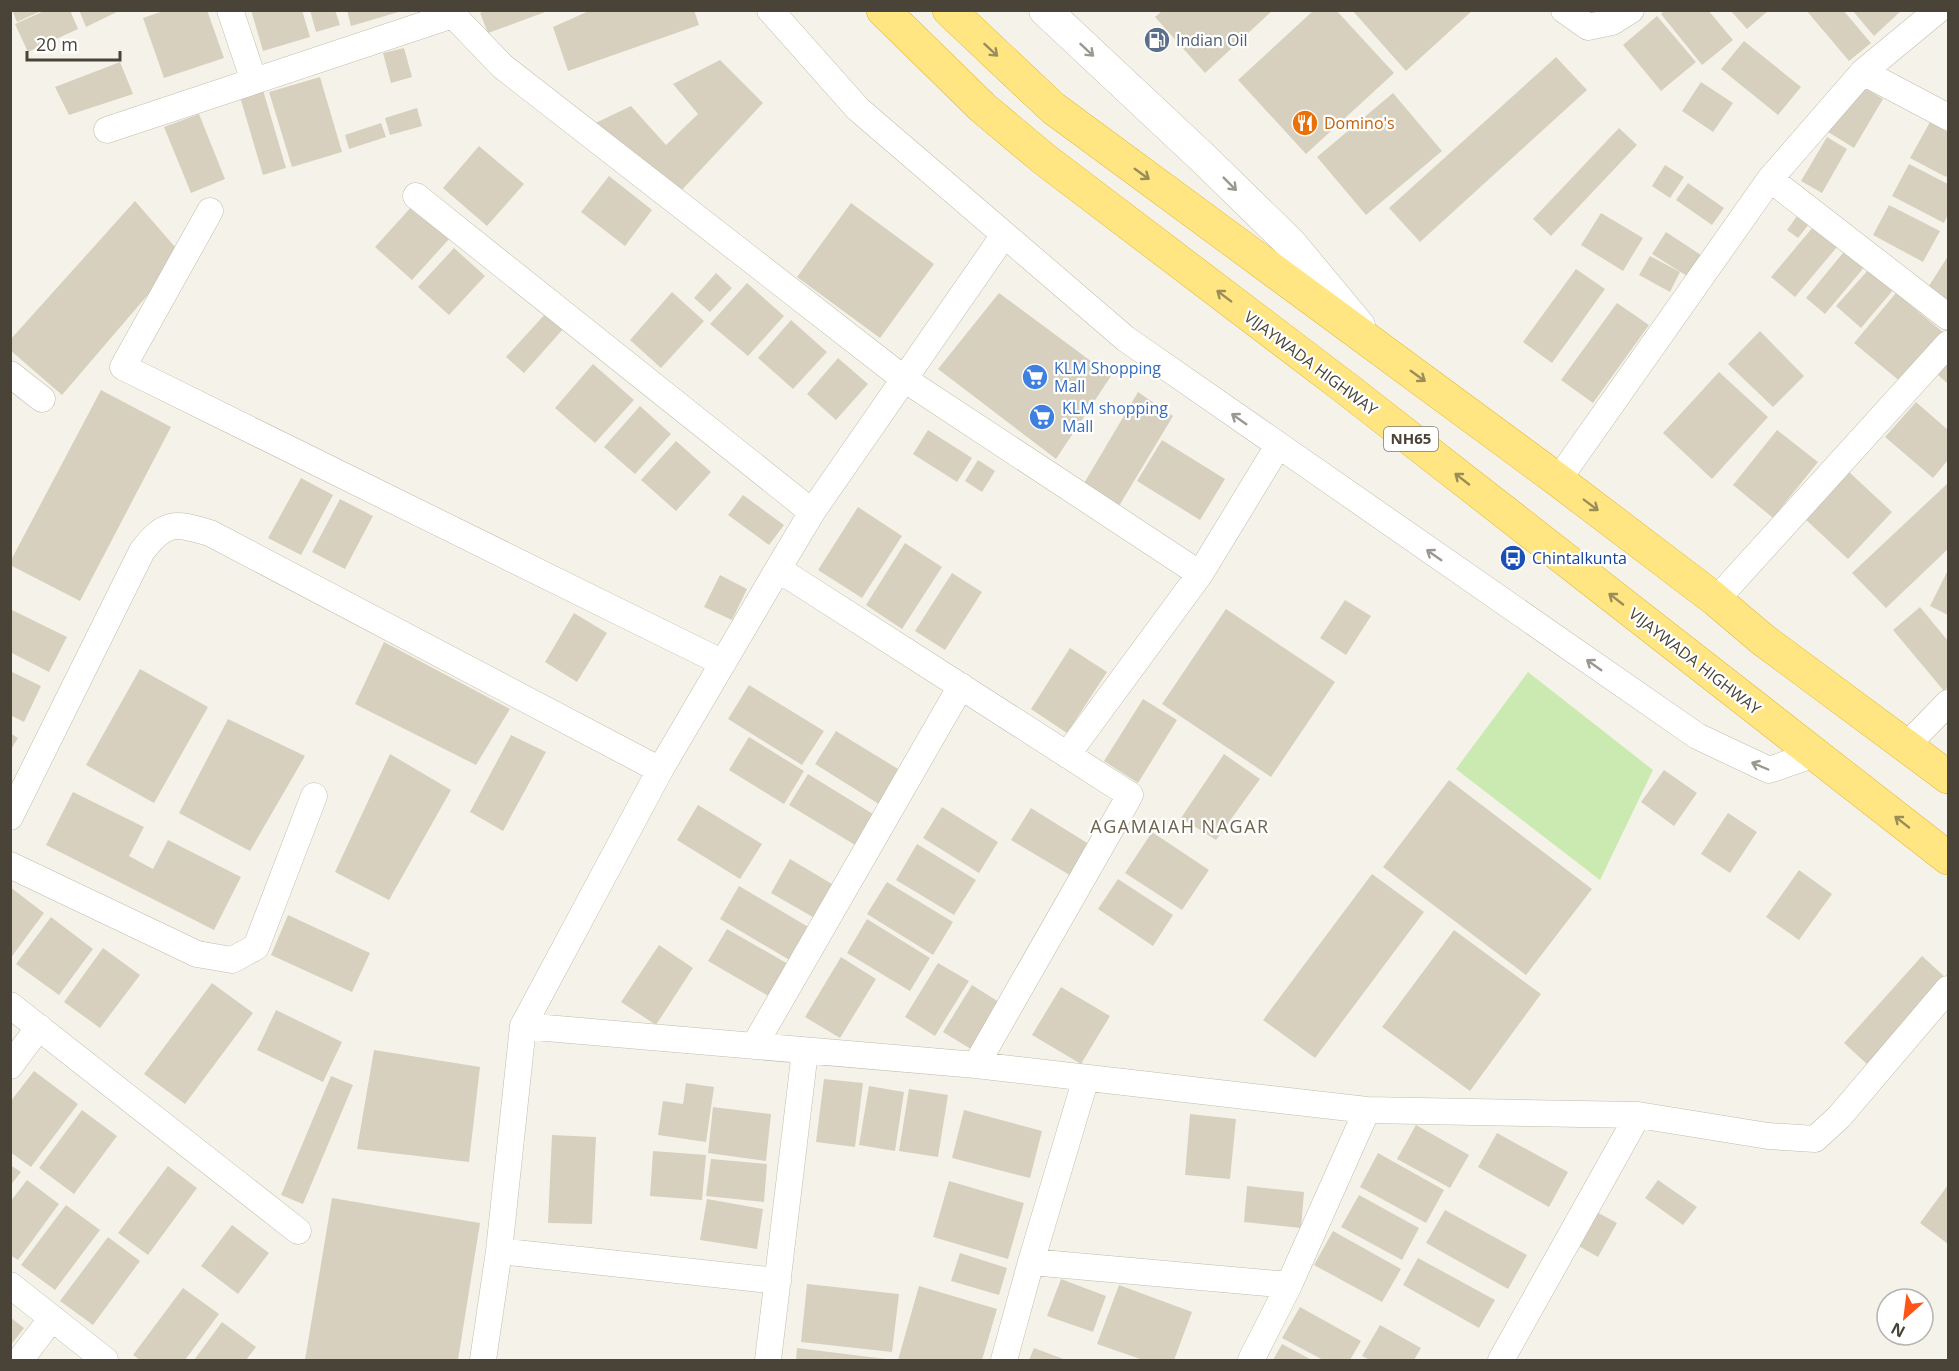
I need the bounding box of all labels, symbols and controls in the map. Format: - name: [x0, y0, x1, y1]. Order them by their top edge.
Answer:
- scale bar: [27, 24, 120, 62]
- fuel station icon: Indian Oil: [1142, 25, 1172, 55]
- place label: Indian Oil: [1176, 29, 1248, 51]
- text: 20 m: [36, 32, 78, 56]
- one-way arrow: [984, 43, 999, 58]
- one-way arrow: [1080, 43, 1095, 58]
- restaurant icon: Domino's: [1290, 108, 1320, 138]
- place label: Domino's: [1324, 112, 1395, 134]
- one-way arrow: [1134, 167, 1150, 180]
- one-way arrow: [1222, 176, 1237, 191]
- one-way arrow: [1217, 290, 1233, 303]
- street label: VIJAYWADA HIGHWAY: [1240, 306, 1382, 420]
- place label: KLM Shopping Mall: [1054, 357, 1161, 397]
- supermarket icon: KLM Shopping Mall: [1020, 362, 1050, 392]
- one-way arrow: [1409, 370, 1425, 383]
- place label: KLM shopping Mall: [1062, 397, 1168, 437]
- supermarket icon: KLM shopping Mall: [1027, 402, 1057, 432]
- one-way arrow: [1232, 413, 1248, 425]
- road number: NH65: [1384, 427, 1438, 451]
- one-way arrow: [1454, 472, 1470, 485]
- one-way arrow: [1583, 498, 1599, 511]
- bus stop icon: Chintalkunta: [1498, 543, 1528, 573]
- place label: Chintalkunta: [1532, 547, 1627, 569]
- one-way arrow: [1425, 548, 1442, 561]
- one-way arrow: [1608, 592, 1624, 605]
- street label: VIJAYWADA HIGHWAY: [1625, 603, 1766, 719]
- one-way arrow: [1586, 659, 1603, 671]
- one-way arrow: [1752, 760, 1770, 771]
- district label: AGAMAIAH NAGAR: [1090, 814, 1270, 838]
- one-way arrow: [1895, 815, 1911, 828]
- north arrow: [1875, 1287, 1935, 1347]
- text: N: [1887, 1317, 1909, 1343]

